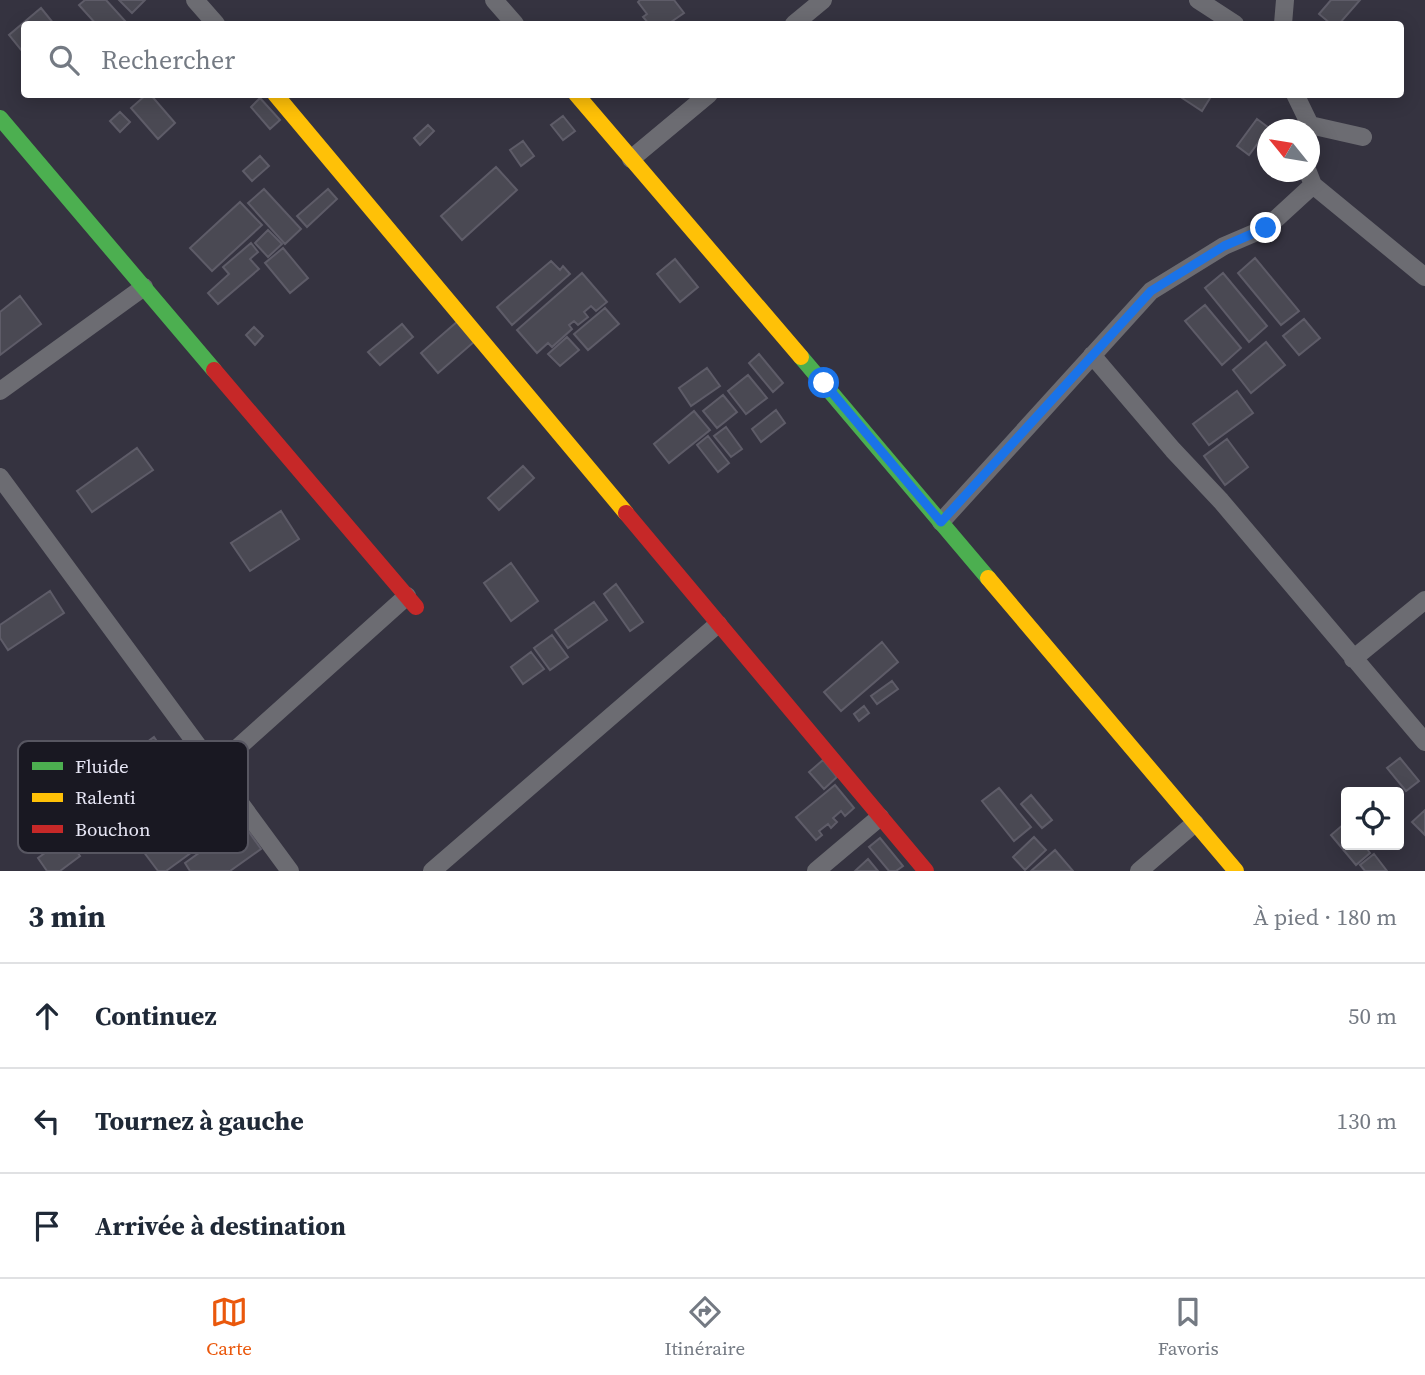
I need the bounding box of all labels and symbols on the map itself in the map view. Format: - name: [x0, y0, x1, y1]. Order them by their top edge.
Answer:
- north arrow: [1257, 119, 1320, 182]
- route end: [1250, 212, 1281, 243]
- route start: [808, 367, 839, 398]
- legend: [18, 741, 248, 853]
- text: Fluide: [75, 753, 129, 779]
- text: Ralenti: [75, 784, 136, 810]
- text: Bouchon: [75, 816, 151, 842]

